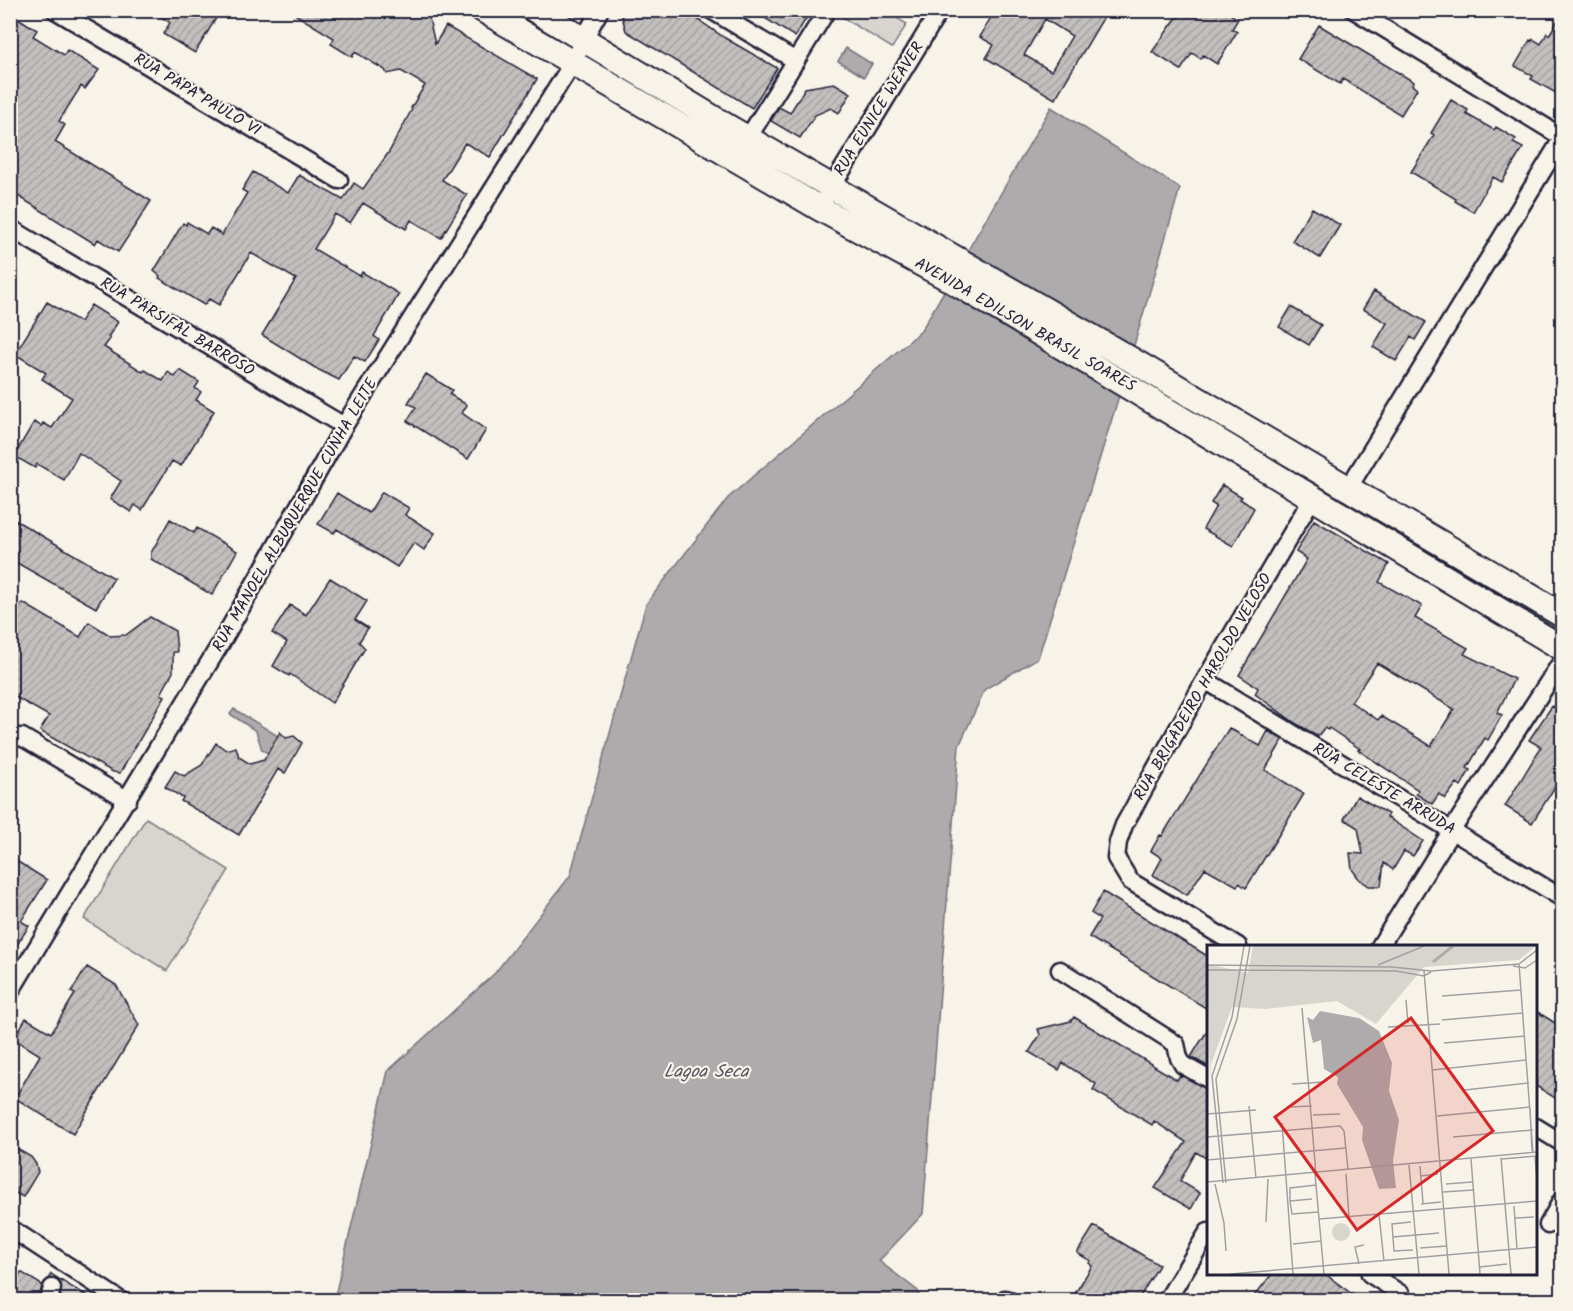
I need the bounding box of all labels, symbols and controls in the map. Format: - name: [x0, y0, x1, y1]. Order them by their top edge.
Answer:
- street label: RUA EUNICE WEAVER: [828, 37, 930, 181]
- street label: RUA PAPA PAULO VI: [129, 47, 265, 143]
- street label: AVENIDA EDILSON BRASIL SOARES: [910, 251, 1141, 399]
- street label: RUA PARSIFAL BARROSO: [95, 271, 259, 383]
- street label: RUA MANOEL ALBUQUERQUE CUNHA LEITE: [206, 373, 384, 657]
- street label: RUA BRIGADEIRO HAROLDO VELOSO: [1127, 568, 1279, 805]
- street label: RUA CELESTE ARRUDA: [1308, 736, 1461, 842]
- inset map: [1207, 945, 1537, 1275]
- water label: Lagoa Seca: [664, 1058, 750, 1087]

